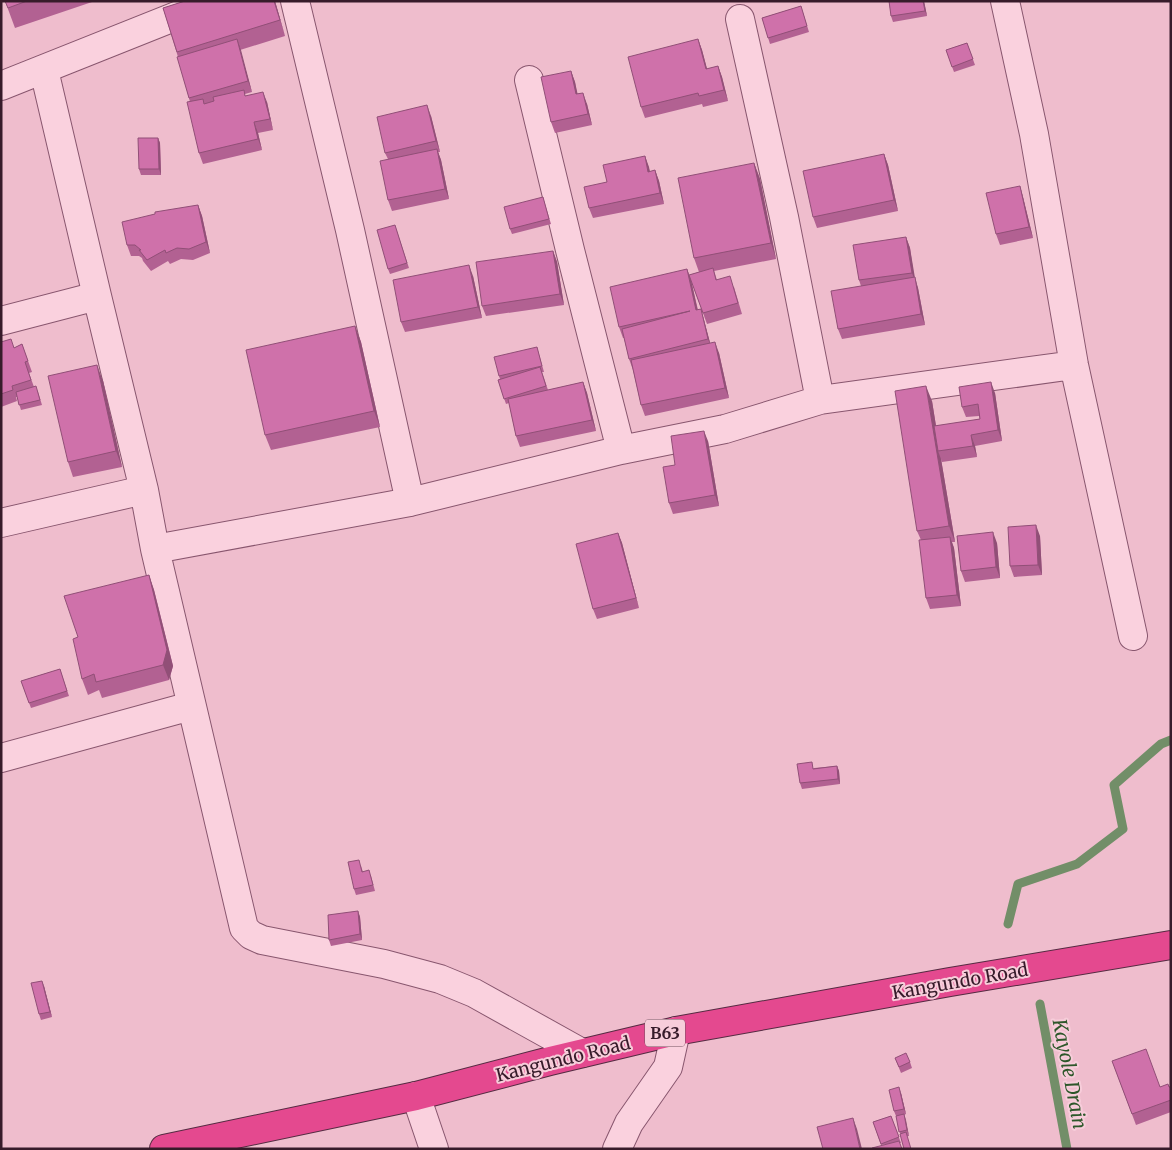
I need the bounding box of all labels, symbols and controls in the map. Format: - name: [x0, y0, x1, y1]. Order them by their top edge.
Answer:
- street label: Kangundo Road: [890, 958, 1030, 1004]
- water label: Kayole Drain: [1047, 1016, 1092, 1131]
- road number: B63: [645, 1020, 685, 1046]
- street label: Kangundo Road: [493, 1031, 633, 1087]

